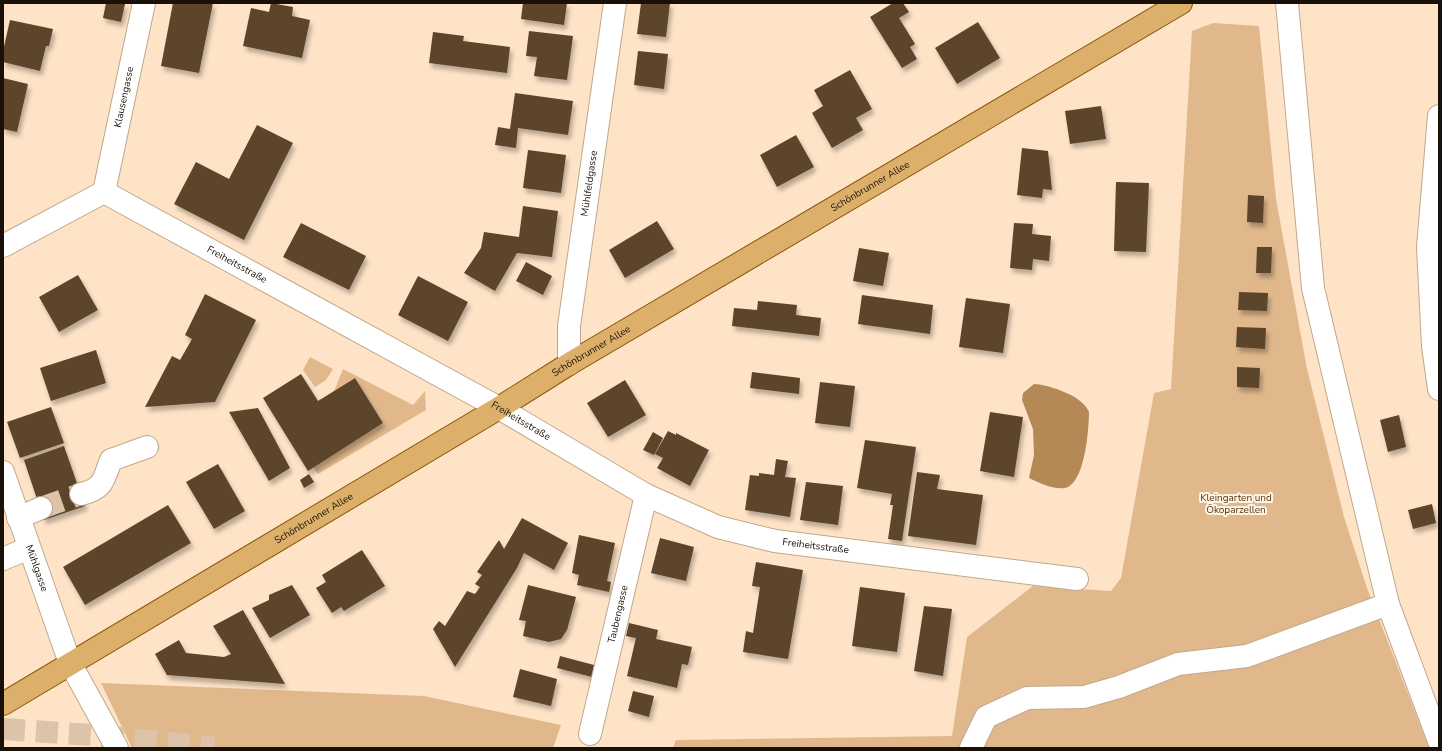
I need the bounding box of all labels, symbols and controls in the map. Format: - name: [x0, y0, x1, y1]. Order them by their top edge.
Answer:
- street label: Klausengasse: [111, 65, 137, 129]
- street label: Mühlfeldgasse: [578, 150, 601, 217]
- street label: Schönbrunner Allee: [828, 158, 912, 215]
- street label: Freiheitsstraße: [204, 243, 270, 287]
- street label: Schönbrunner Allee: [549, 322, 633, 380]
- street label: Freiheitsstraße: [488, 398, 553, 444]
- street label: Schönbrunner Allee: [272, 490, 356, 547]
- park label: Kleingarten und Ökoparzellen: [1200, 491, 1272, 517]
- street label: Freiheitsstraße: [782, 535, 850, 557]
- street label: Mühlgasse: [22, 543, 51, 594]
- street label: Taubengasse: [604, 584, 632, 645]

